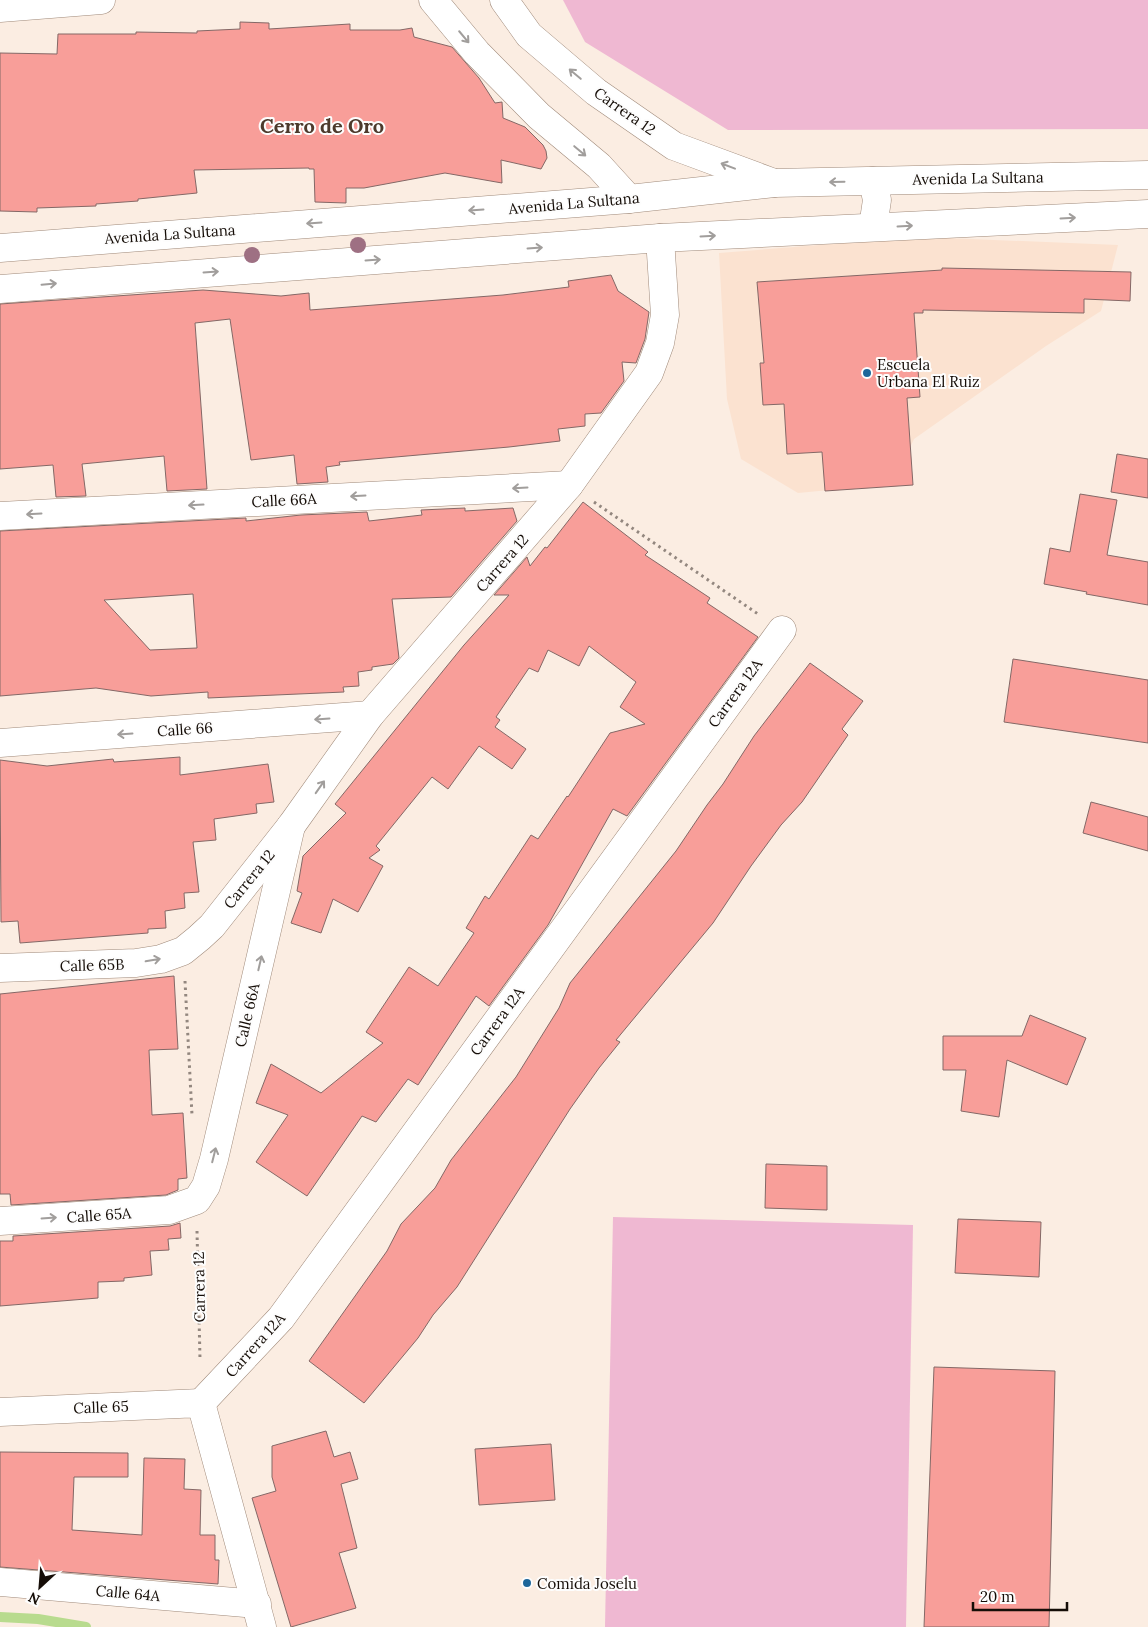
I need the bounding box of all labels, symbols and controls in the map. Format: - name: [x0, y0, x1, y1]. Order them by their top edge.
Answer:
- one-way arrow: [459, 31, 470, 44]
- one-way arrow: [569, 69, 582, 80]
- street label: Carrera 12: [591, 83, 659, 139]
- district label: Cerro de Oro: [260, 113, 384, 138]
- one-way arrow: [574, 145, 587, 156]
- one-way arrow: [721, 161, 736, 170]
- street label: Avenida La Sultana: [911, 167, 1044, 189]
- one-way arrow: [829, 177, 846, 187]
- street label: Avenida La Sultana: [507, 188, 640, 218]
- one-way arrow: [468, 206, 484, 215]
- one-way arrow: [1060, 213, 1076, 222]
- one-way arrow: [306, 218, 322, 228]
- street label: Avenida La Sultana: [103, 220, 236, 248]
- one-way arrow: [897, 221, 913, 230]
- one-way arrow: [700, 231, 716, 240]
- one-way arrow: [526, 243, 542, 252]
- one-way arrow: [364, 255, 380, 264]
- one-way arrow: [202, 267, 218, 277]
- one-way arrow: [40, 280, 56, 289]
- place label: Escuela Urbana El Ruiz: [877, 355, 980, 391]
- marker: Escuela Urbana El Ruiz: [861, 367, 873, 379]
- one-way arrow: [513, 483, 529, 492]
- street label: Calle 66A: [251, 489, 318, 511]
- one-way arrow: [350, 492, 366, 501]
- one-way arrow: [188, 501, 204, 510]
- one-way arrow: [26, 510, 42, 519]
- street label: Carrera 12: [472, 530, 532, 596]
- street label: Carrera 12A: [704, 654, 767, 731]
- one-way arrow: [314, 714, 330, 724]
- street label: Calle 66: [156, 718, 214, 740]
- one-way arrow: [117, 729, 133, 738]
- one-way arrow: [314, 781, 325, 794]
- street label: Carrera 12: [219, 845, 279, 913]
- street label: Calle 65B: [59, 954, 125, 976]
- one-way arrow: [145, 955, 161, 964]
- one-way arrow: [256, 956, 265, 972]
- street label: Calle 66A: [230, 981, 264, 1049]
- street label: Carrera 12A: [466, 982, 529, 1059]
- one-way arrow: [210, 1148, 219, 1164]
- street label: Calle 65A: [66, 1203, 133, 1227]
- one-way arrow: [40, 1213, 56, 1223]
- street label: Carrera 12: [189, 1251, 209, 1323]
- street label: Carrera 12A: [221, 1308, 289, 1381]
- street label: Calle 65: [73, 1397, 129, 1417]
- north arrow: [15, 1562, 65, 1612]
- place label: Comida Joselu: [537, 1574, 637, 1593]
- marker: Comida Joselu: [521, 1577, 533, 1589]
- scale bar: [973, 1580, 1067, 1612]
- street label: Calle 64A: [95, 1581, 162, 1605]
- text: 20 m: [980, 1587, 1015, 1606]
- text: N: [25, 1588, 43, 1609]

